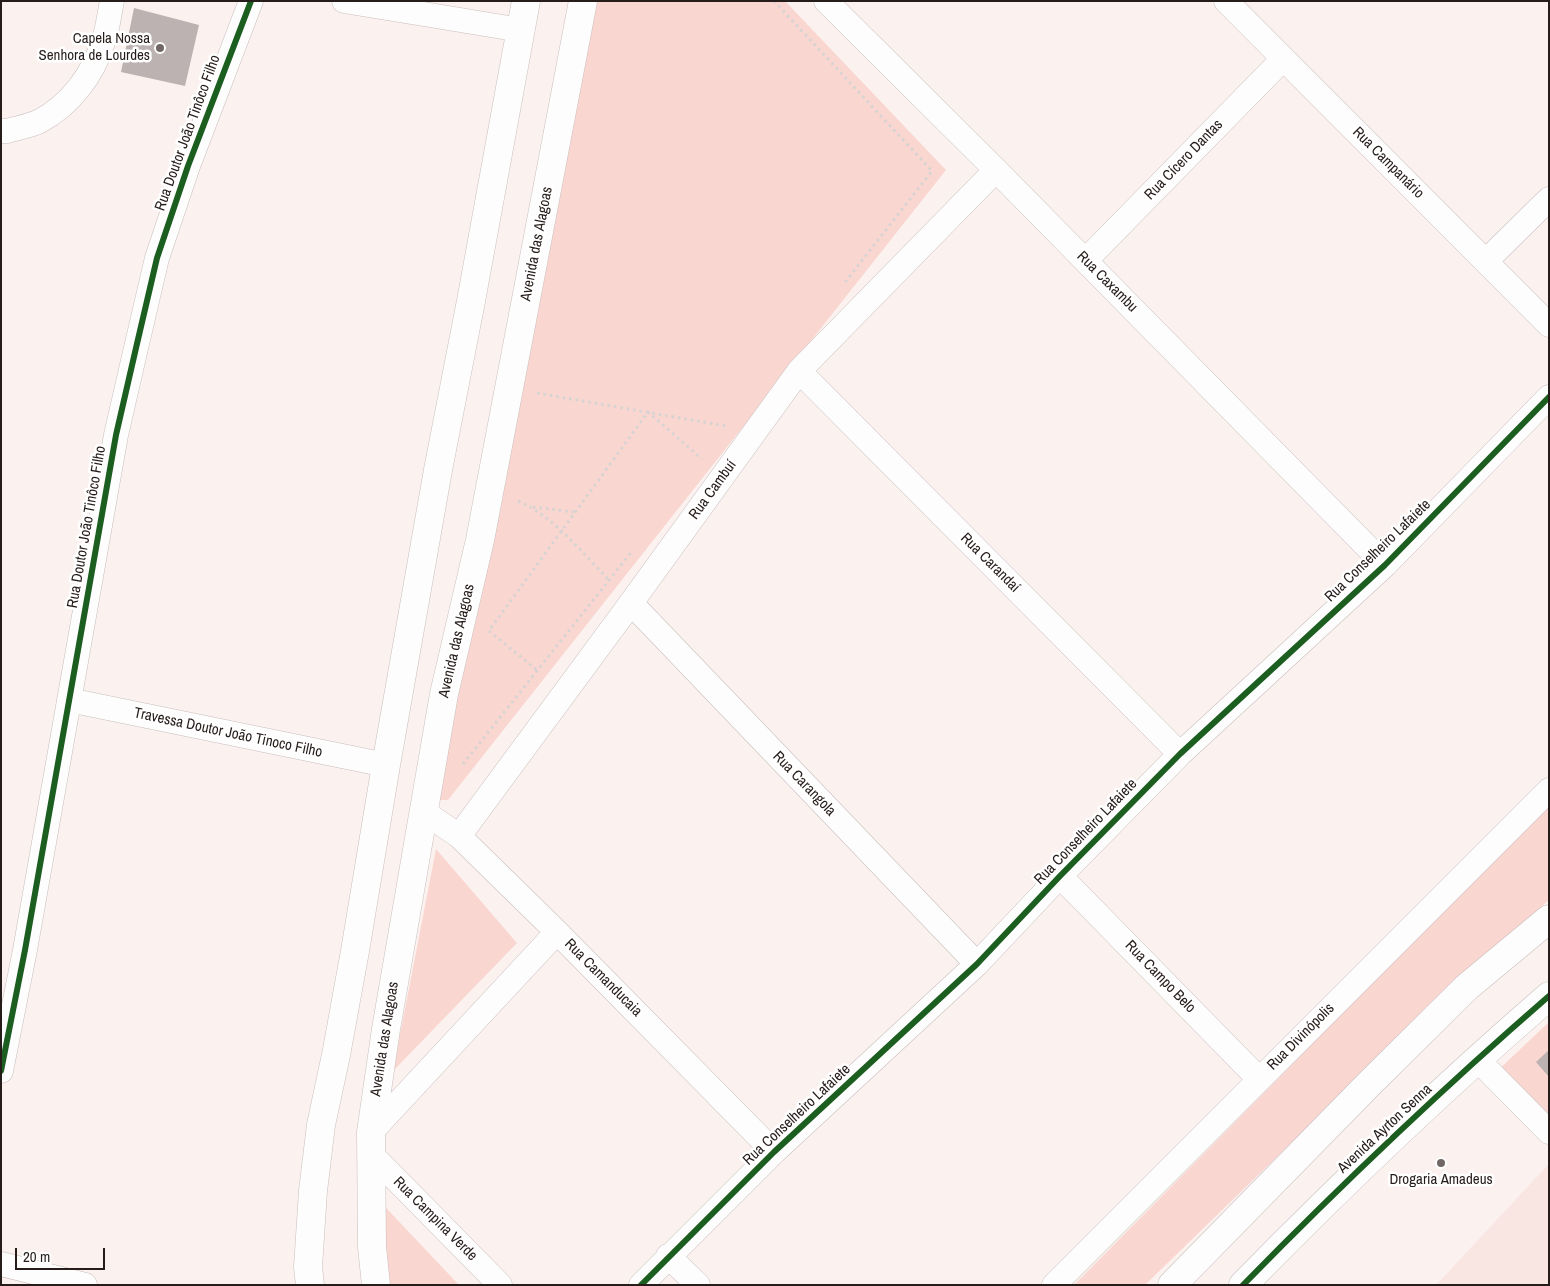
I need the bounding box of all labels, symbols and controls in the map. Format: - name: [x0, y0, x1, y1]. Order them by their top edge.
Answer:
- place label: Capela Nossa Senhora de Lourdes: [39, 30, 150, 65]
- marker: Capela Nossa Senhora de Lourdes: [154, 42, 166, 54]
- street label: Rua Doutor João Tinôco Filho: [151, 53, 225, 213]
- street label: Rua Cícero Dantas: [1141, 116, 1227, 204]
- street label: Rua Campanário: [1349, 124, 1427, 202]
- street label: Avenida das Alagoas: [517, 185, 557, 303]
- street label: Rua Caxambu: [1073, 248, 1141, 316]
- street label: Rua Doutor João Tinôco Filho: [64, 444, 110, 610]
- street label: Rua Cambuí: [685, 457, 741, 523]
- street label: Rua Conselheiro Lafaiete: [1321, 496, 1435, 606]
- street label: Rua Carandaí: [957, 530, 1023, 596]
- street label: Avenida das Alagoas: [435, 582, 479, 700]
- street label: Travessa Doutor João Tinoco Filho: [132, 704, 324, 762]
- street label: Rua Carangola: [769, 748, 839, 820]
- street label: Rua Conselheiro Lafaiete: [1031, 775, 1141, 889]
- street label: Rua Camanducaia: [560, 935, 646, 1021]
- street label: Rua Campo Belo: [1121, 937, 1199, 1017]
- street label: Avenida das Alagoas: [367, 980, 403, 1098]
- street label: Rua Divinópolis: [1264, 1000, 1338, 1074]
- street label: Rua Conselheiro Lafaiete: [740, 1061, 854, 1169]
- street label: Avenida Ayrton Senna: [1334, 1081, 1436, 1177]
- marker: Drogaria Amadeus: [1435, 1157, 1447, 1169]
- place label: Drogaria Amadeus: [1389, 1171, 1493, 1189]
- street label: Rua Campina Verde: [389, 1173, 481, 1265]
- scale bar: [18, 1238, 108, 1270]
- text: 20 m: [23, 1246, 50, 1267]

